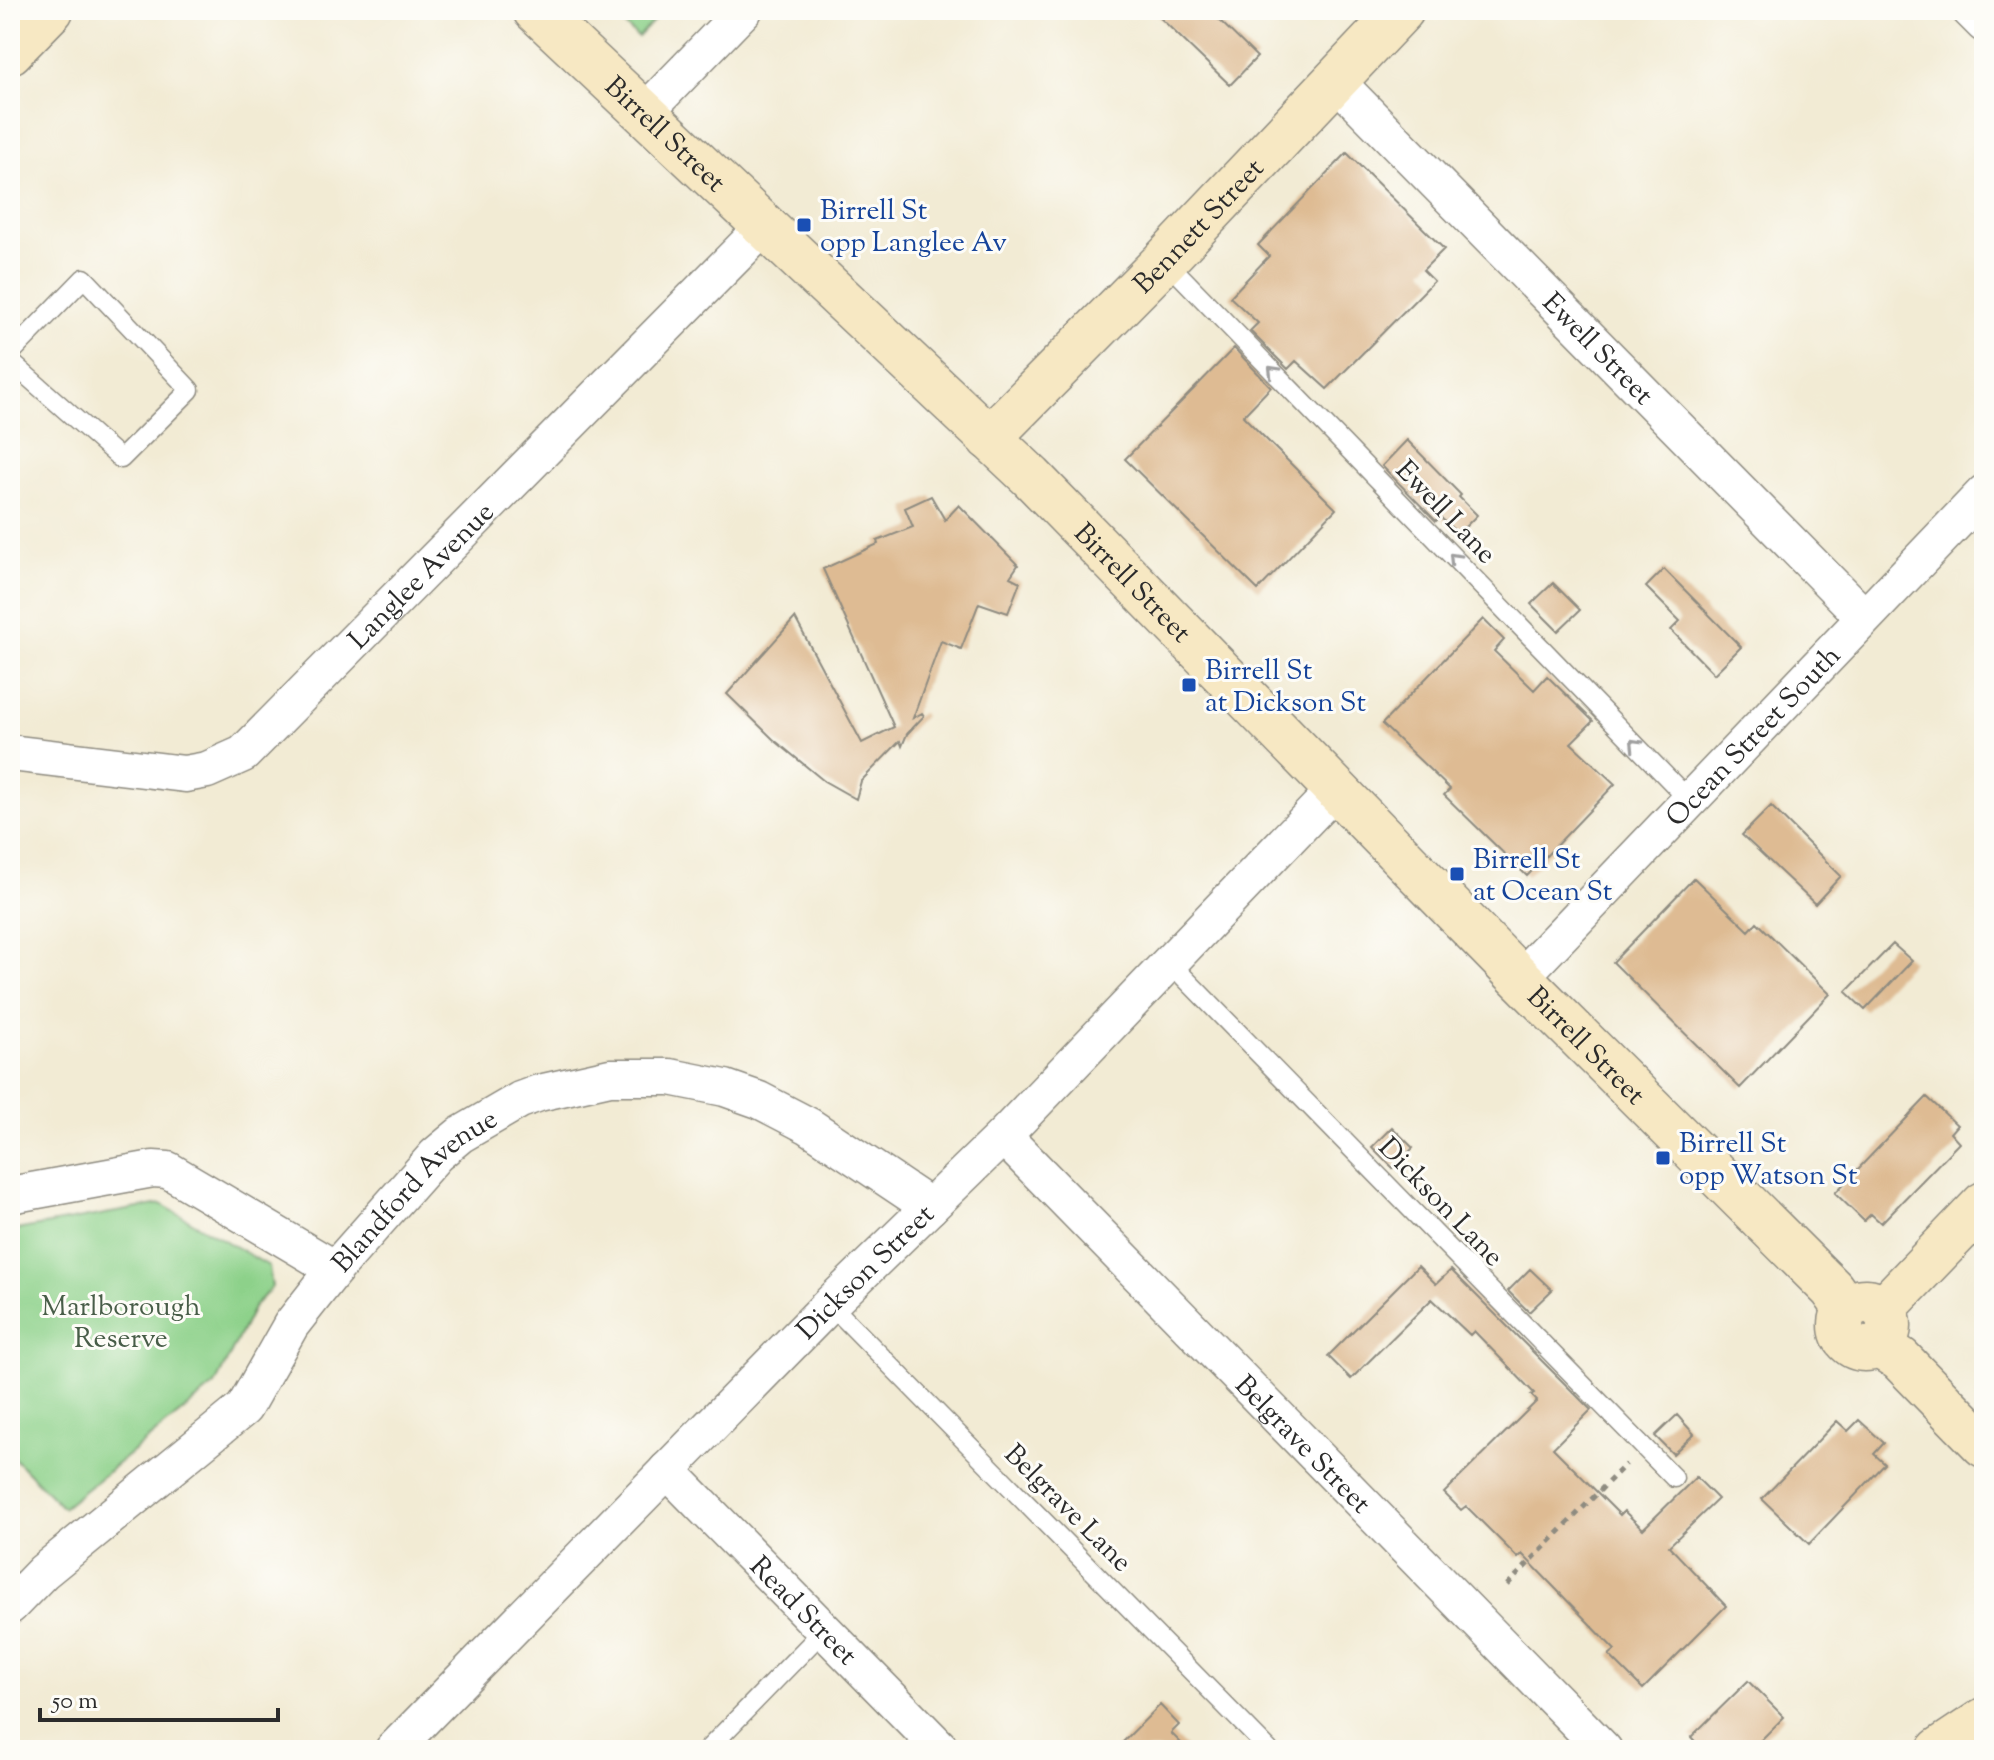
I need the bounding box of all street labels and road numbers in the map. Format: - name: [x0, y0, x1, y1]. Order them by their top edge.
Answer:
- street label: Birrell Street: [594, 68, 734, 203]
- street label: Bennett Street: [1125, 150, 1275, 304]
- street label: Ewell Street: [1532, 285, 1662, 416]
- street label: Ewell Lane: [1385, 452, 1505, 574]
- street label: Langlee Avenue: [340, 494, 504, 660]
- street label: Birrell Street: [1063, 515, 1200, 653]
- street label: Ocean Street South: [1658, 638, 1851, 837]
- street label: Birrell Street: [1516, 979, 1654, 1116]
- street label: Blandford Avenue: [324, 1100, 506, 1283]
- street label: Dickson Lane: [1368, 1130, 1512, 1277]
- street label: Dickson Street: [789, 1196, 945, 1350]
- street label: Belgrave Street: [1224, 1367, 1379, 1524]
- street label: Belgrave Lane: [994, 1436, 1140, 1582]
- street label: Read Street: [739, 1548, 865, 1676]

